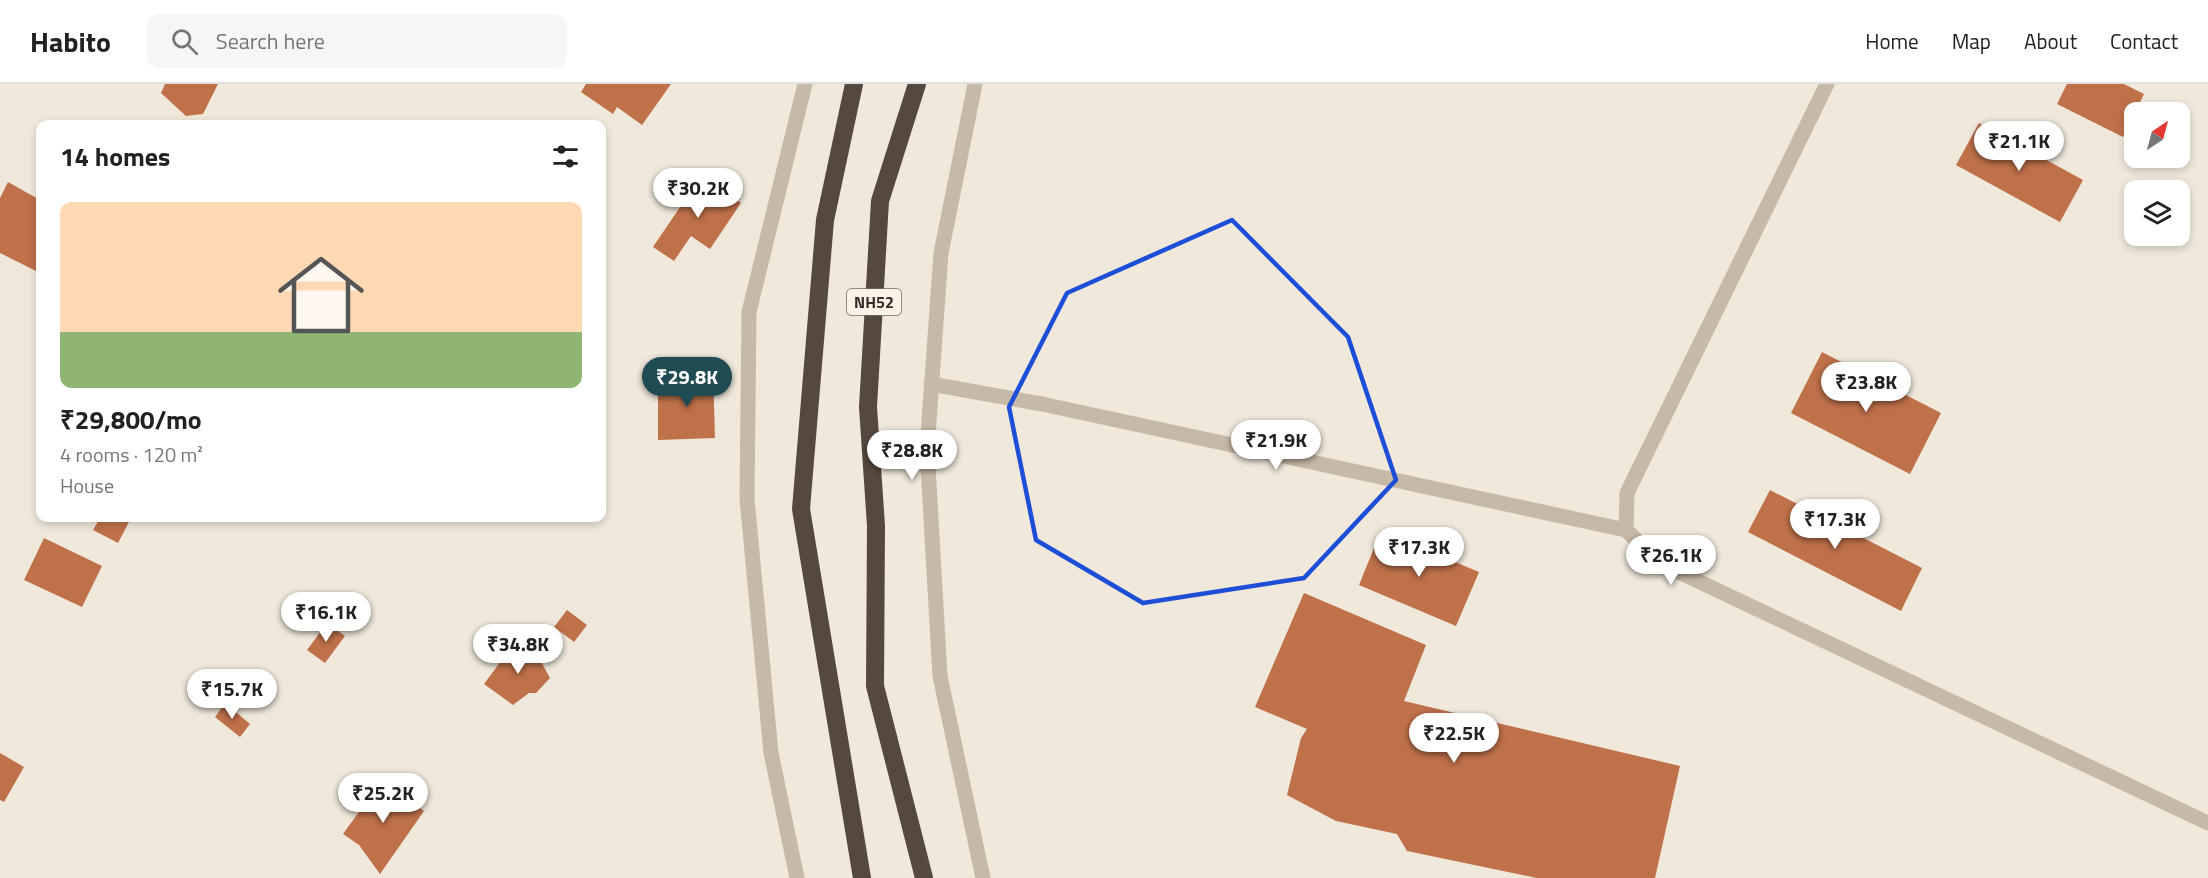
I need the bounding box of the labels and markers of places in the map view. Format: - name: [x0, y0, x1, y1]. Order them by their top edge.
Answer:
- pin: ₹21.1K: [1970, 121, 2068, 172]
- pin: ₹30.2K: [649, 168, 747, 219]
- pin: ₹29.8K: [638, 357, 736, 408]
- pin: ₹23.8K: [1817, 362, 1915, 413]
- pin: ₹21.9K: [1227, 420, 1325, 471]
- pin: ₹28.8K: [863, 430, 961, 481]
- pin: ₹17.3K: [1786, 499, 1884, 550]
- pin: ₹17.3K: [1370, 527, 1468, 578]
- pin: ₹26.1K: [1622, 535, 1720, 586]
- pin: ₹16.1K: [277, 592, 375, 643]
- pin: ₹34.8K: [469, 624, 567, 675]
- pin: ₹15.7K: [183, 669, 281, 720]
- pin: ₹22.5K: [1405, 713, 1503, 764]
- pin: ₹25.2K: [334, 773, 432, 824]

